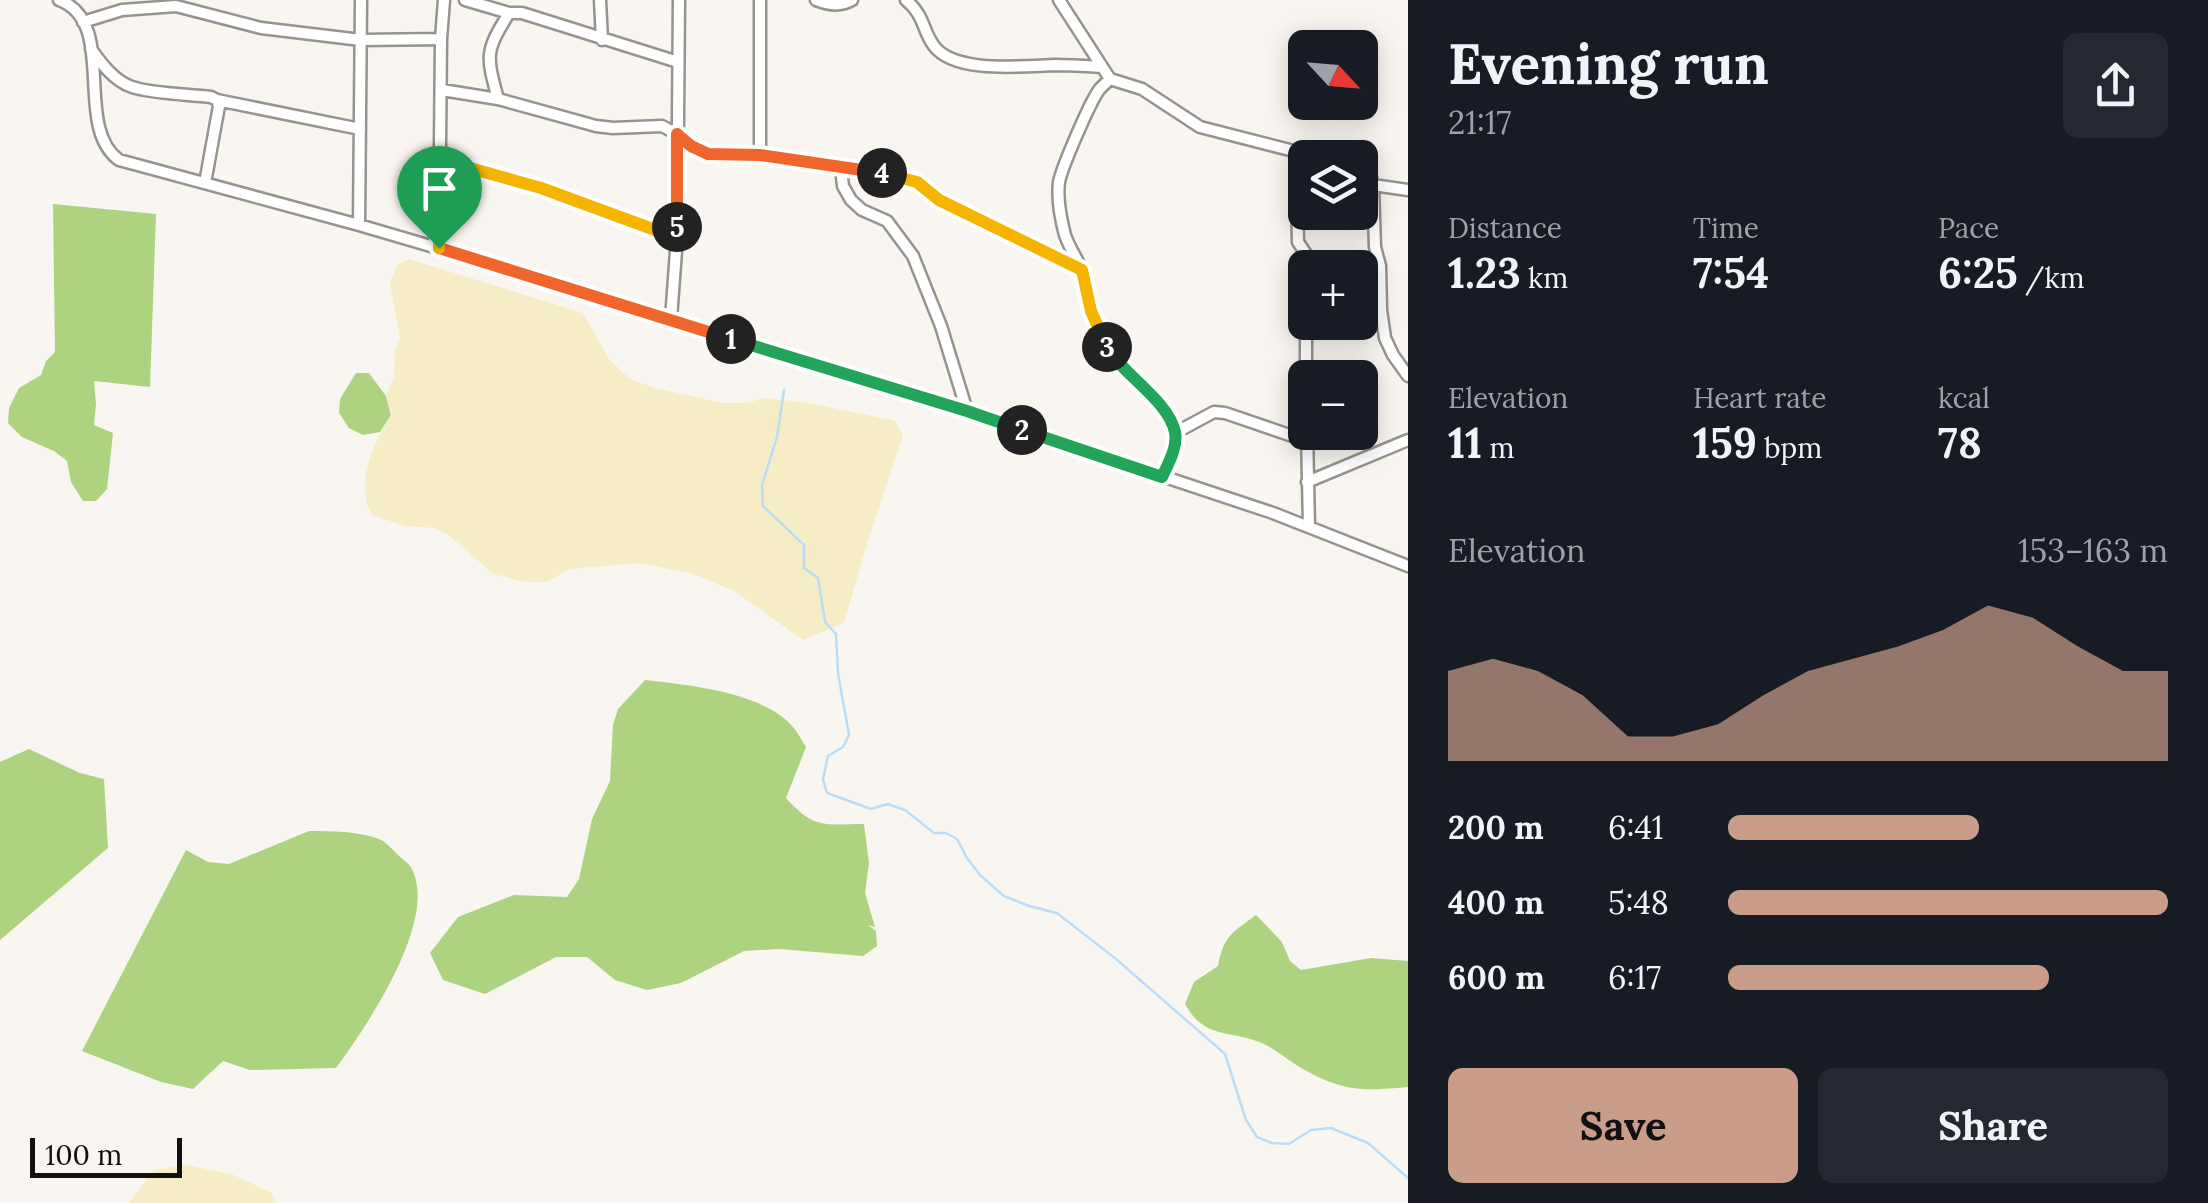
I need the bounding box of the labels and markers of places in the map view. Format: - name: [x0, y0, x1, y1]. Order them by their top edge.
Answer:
- pin: [397, 146, 482, 249]
- pin: 4: [857, 148, 907, 198]
- pin: 5: [652, 202, 702, 252]
- pin: 1: [706, 314, 756, 364]
- pin: 3: [1082, 322, 1132, 372]
- pin: 2: [997, 405, 1047, 455]

